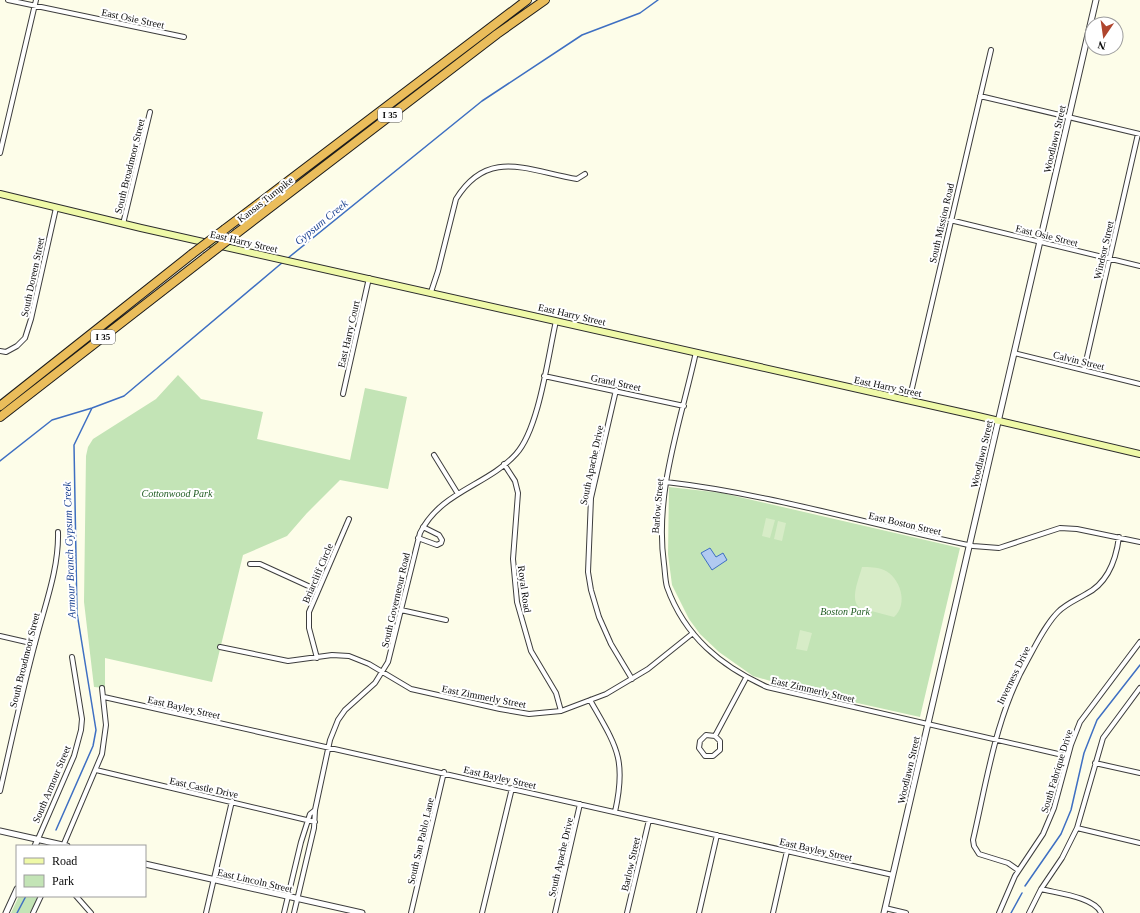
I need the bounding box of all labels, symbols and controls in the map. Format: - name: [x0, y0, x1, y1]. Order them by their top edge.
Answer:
- street label: East Osie Street: [101, 6, 165, 31]
- north arrow: [1084, 16, 1124, 56]
- text: N: [1096, 39, 1107, 52]
- street label: Woodlawn Street: [1041, 104, 1068, 174]
- road number: I 35: [378, 108, 402, 122]
- street label: South Broadmoor Street: [112, 117, 147, 215]
- street label: Kansas Turnpike: [235, 174, 296, 225]
- street label: South Mission Road: [927, 182, 956, 264]
- water label: Gypsum Creek: [292, 196, 351, 247]
- street label: Windsor Street: [1091, 220, 1116, 281]
- street label: East Osie Street: [1015, 222, 1079, 249]
- street label: East Harry Street: [209, 228, 279, 255]
- street label: South Doreen Street: [19, 236, 46, 318]
- street label: East Harry Court: [335, 299, 362, 369]
- street label: East Harry Street: [537, 301, 607, 328]
- road number: I 35: [91, 330, 115, 344]
- street label: Calvin Street: [1052, 349, 1106, 372]
- street label: Grand Street: [590, 372, 642, 393]
- street label: East Harry Street: [853, 374, 923, 399]
- street label: Woodlawn Street: [968, 419, 995, 489]
- street label: South Apache Drive: [578, 424, 605, 506]
- street label: Barlow Street: [650, 478, 665, 534]
- water label: Armour Branch Gypsum Creek: [61, 480, 77, 620]
- park label: Cottonwood Park: [142, 488, 213, 499]
- street label: East Boston Street: [868, 510, 942, 537]
- street label: Briarcliff Circle: [300, 541, 335, 605]
- street label: South Governeour Road: [379, 552, 412, 649]
- street label: Royal Road: [516, 565, 533, 613]
- park label: Boston Park: [820, 606, 870, 617]
- street label: South Broadmoor Street: [7, 611, 42, 709]
- street label: Inverness Drive: [995, 644, 1033, 706]
- street label: East Zimmerly Street: [770, 675, 856, 705]
- street label: East Zimmerly Street: [441, 683, 527, 710]
- street label: East Bayley Street: [147, 694, 221, 721]
- street label: South Fabrique Drive: [1039, 728, 1075, 814]
- street label: Woodlawn Street: [895, 735, 922, 805]
- street label: South Armour Street: [30, 744, 73, 824]
- street label: East Bayley Street: [463, 764, 537, 791]
- street label: East Castle Drive: [169, 775, 240, 800]
- street label: South San Pablo Lane: [405, 796, 436, 886]
- street label: South Apache Drive: [546, 816, 575, 898]
- street label: Barlow Street: [619, 836, 642, 892]
- street label: East Bayley Street: [779, 836, 853, 863]
- legend: [16, 845, 146, 897]
- text: Road: [52, 854, 77, 868]
- street label: East Lincoln Street: [216, 867, 294, 895]
- text: Park: [52, 874, 74, 888]

